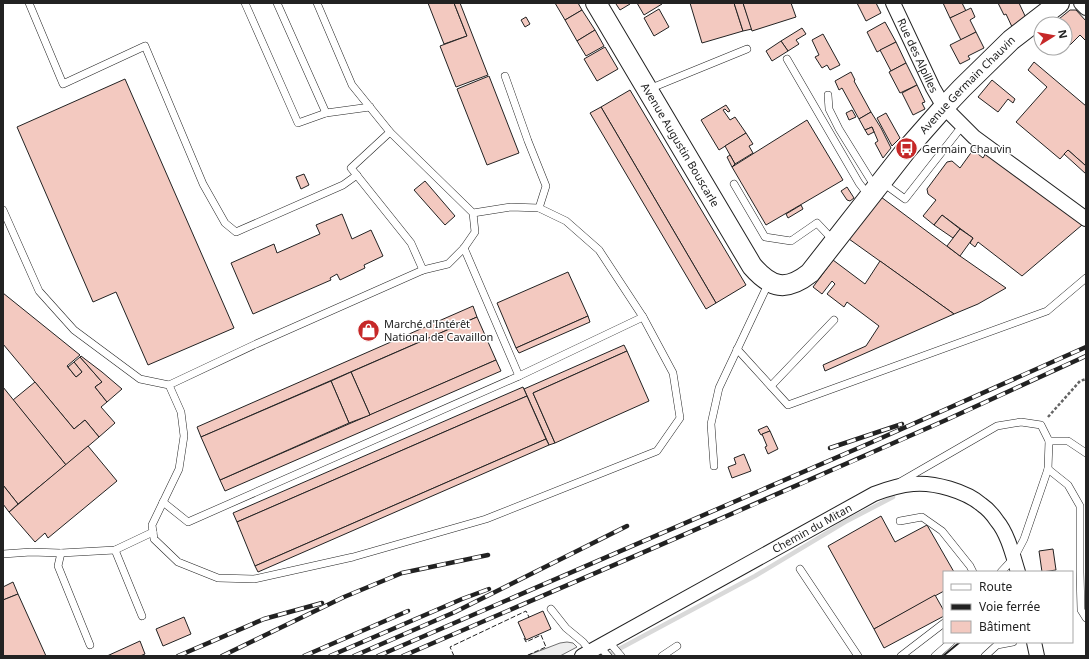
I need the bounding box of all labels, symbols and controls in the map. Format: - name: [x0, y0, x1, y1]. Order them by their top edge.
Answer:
- street label: Rue des Alpilles: [894, 16, 942, 95]
- north arrow: [1033, 16, 1073, 56]
- text: N: [1055, 28, 1072, 40]
- street label: Avenue Germain Chauvin: [916, 32, 1018, 137]
- street label: Avenue Augustin Bouscarle: [638, 80, 723, 209]
- bus stop icon: Germain Chauvin: [894, 136, 920, 162]
- place label: Germain Chauvin: [922, 141, 1012, 156]
- place label: Marché d'Intérêt National de Cavaillon: [384, 316, 493, 344]
- shop icon: Marché d'Intérêt National de Cavaillon: [356, 317, 382, 343]
- street label: Chemin du Mitan: [769, 500, 854, 556]
- legend: [943, 571, 1073, 643]
- text: Route: [979, 578, 1012, 595]
- text: Voie ferrée: [979, 598, 1041, 615]
- text: Bâtiment: [979, 618, 1031, 635]

